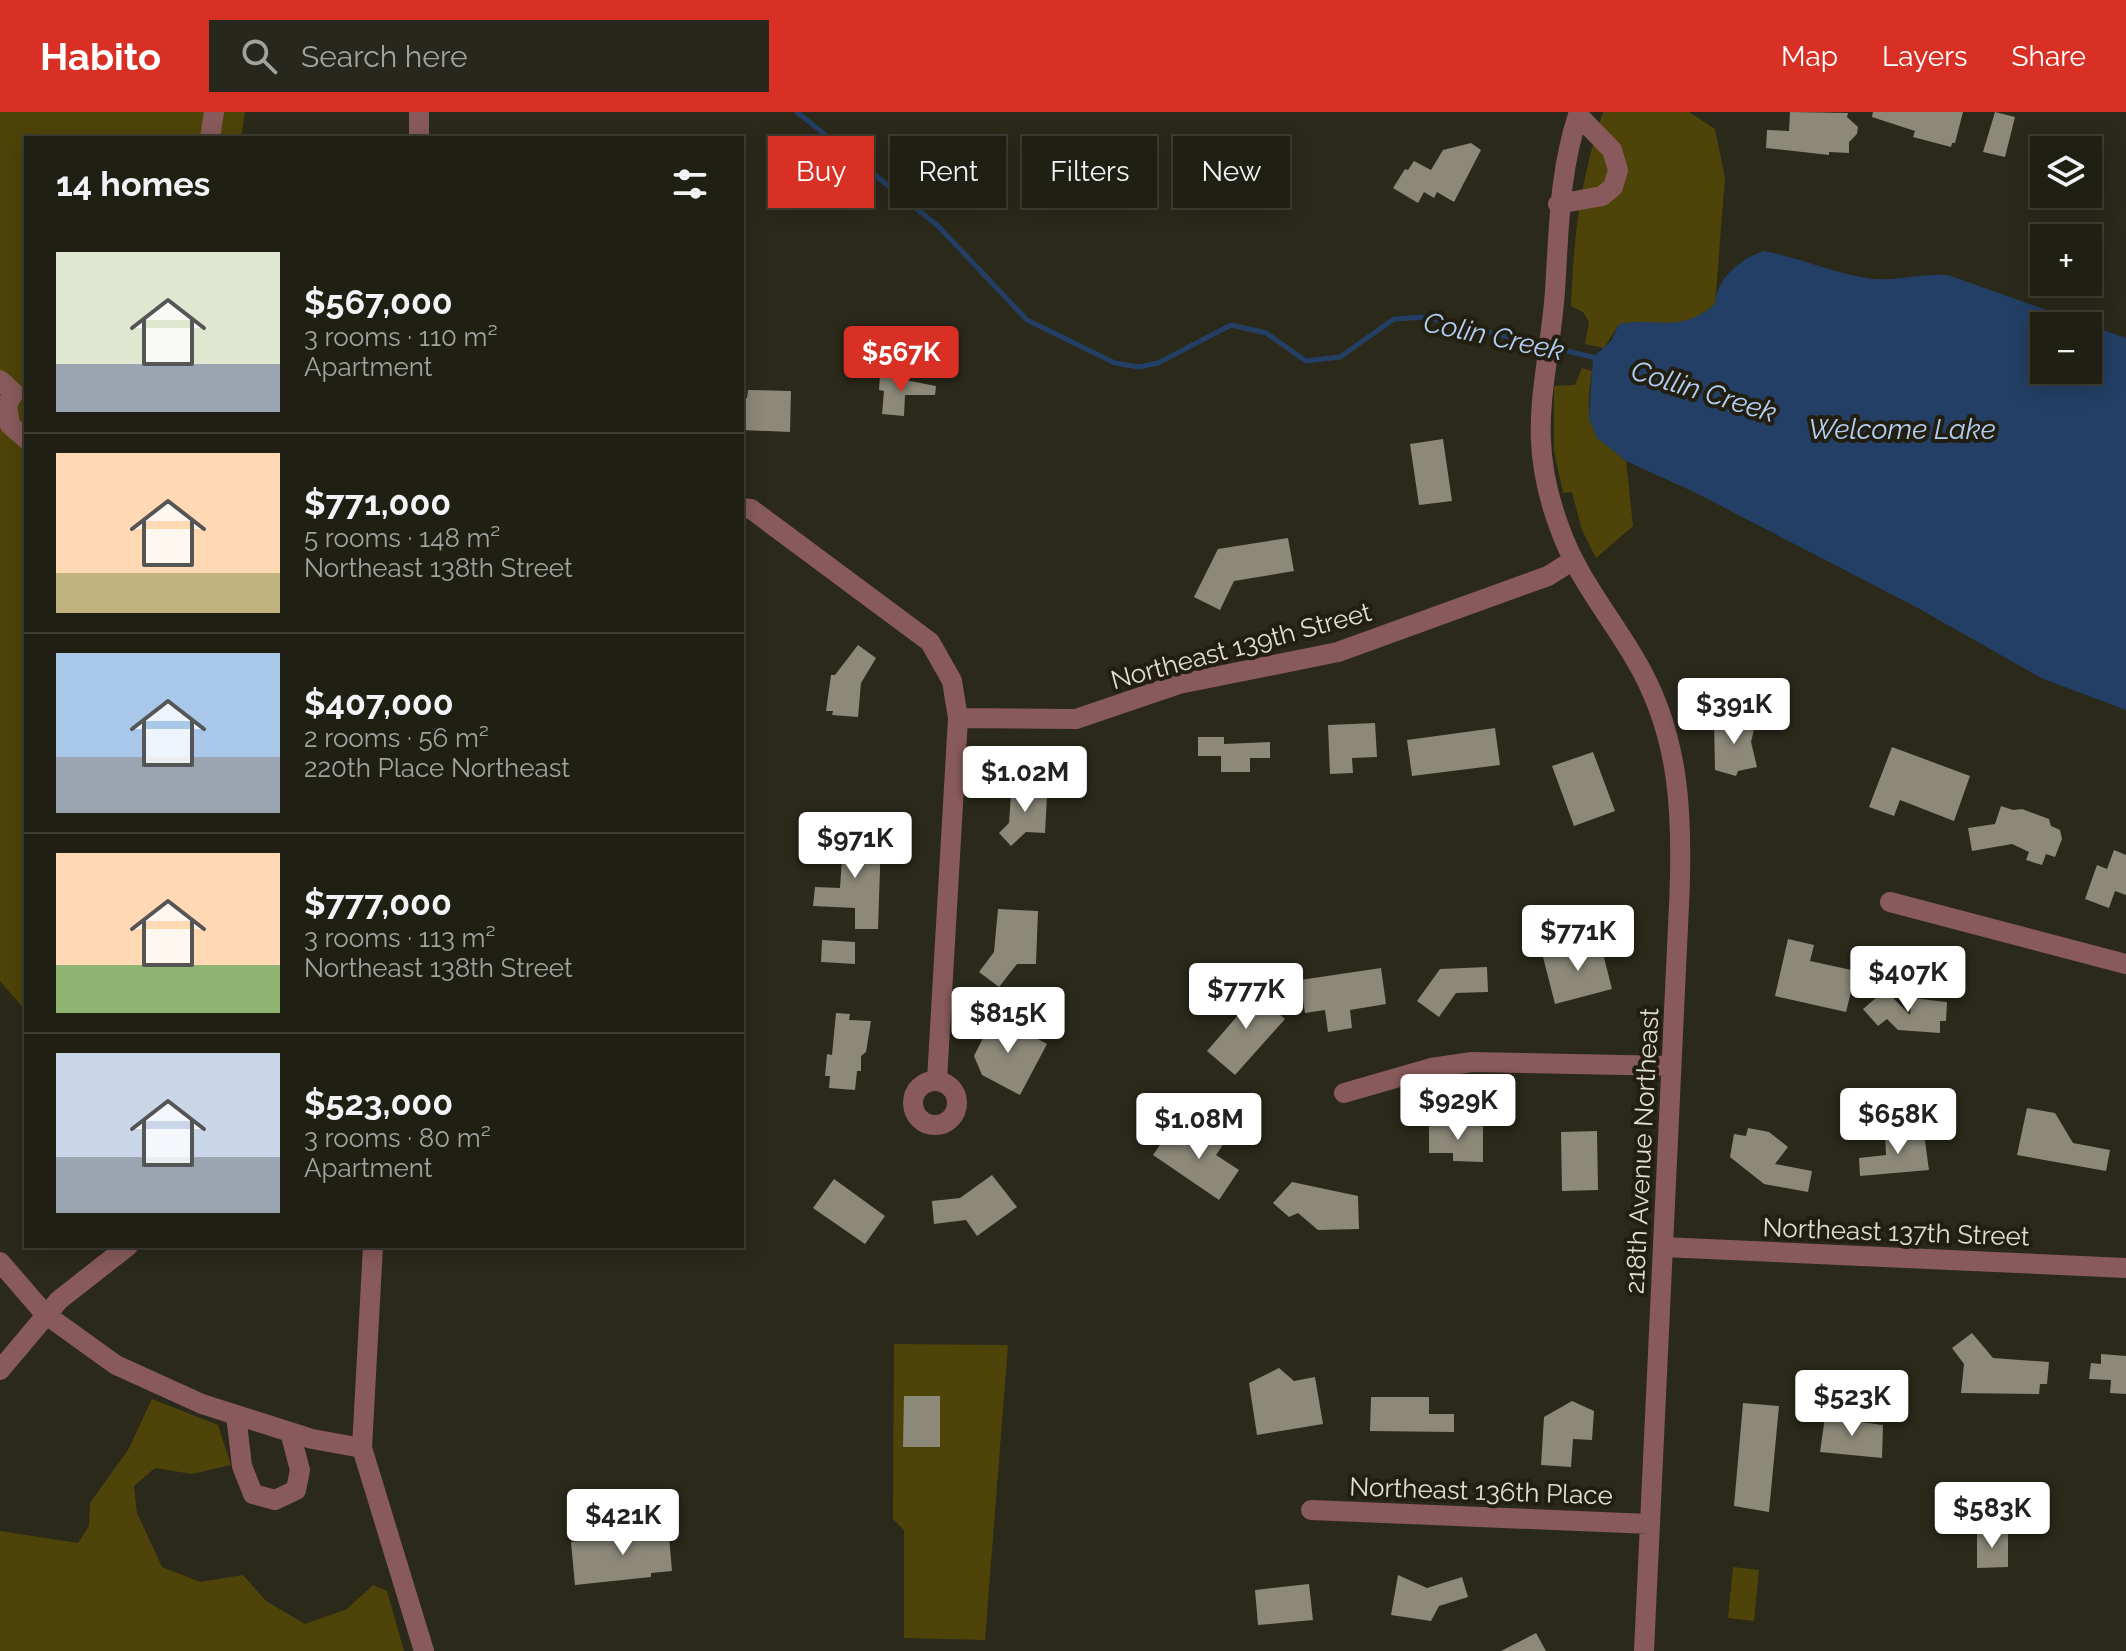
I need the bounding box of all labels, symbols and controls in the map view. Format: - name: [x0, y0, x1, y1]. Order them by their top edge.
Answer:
- search box: [209, 20, 769, 92]
- text: Habito: [40, 34, 161, 79]
- icon: search: [237, 34, 281, 78]
- text: Search here: [301, 39, 468, 74]
- text: Map: [1781, 40, 1838, 73]
- text: Layers: [1882, 40, 1968, 73]
- text: Share: [2012, 40, 2086, 73]
- chip: Buy: [768, 136, 874, 208]
- chip: Rent: [890, 136, 1006, 208]
- chip: Filters: [1022, 136, 1157, 208]
- chip: New: [1173, 136, 1290, 208]
- map controls: [2030, 136, 2102, 384]
- button: layers: [2030, 136, 2102, 208]
- icon: filters: [668, 162, 712, 206]
- text: 14 homes: [56, 164, 210, 204]
- button: +: [2030, 224, 2102, 296]
- text: $567,000: [304, 282, 453, 322]
- icon: home: [120, 284, 216, 380]
- water label: Colin Creek: [1421, 305, 1567, 367]
- button: −: [2030, 312, 2102, 384]
- text: 3 rooms · 110 m²: [304, 322, 498, 352]
- pin: $567K: [845, 326, 957, 394]
- text: $567K: [862, 337, 940, 367]
- text: Apartment: [304, 352, 433, 382]
- water label: Collin Creek: [1627, 354, 1781, 429]
- water label: Welcome Lake: [1808, 413, 1996, 446]
- text: $771,000: [304, 483, 451, 523]
- icon: home: [120, 485, 216, 581]
- text: 5 rooms · 148 m²: [304, 523, 500, 553]
- text: Northeast 138th Street: [304, 553, 573, 583]
- street label: Northeast 139th Street: [1107, 597, 1375, 695]
- pin: $391K: [1678, 678, 1790, 746]
- text: $407,000: [304, 683, 454, 723]
- icon: home: [120, 685, 216, 781]
- text: $391K: [1696, 689, 1772, 719]
- text: 2 rooms · 56 m²: [304, 723, 489, 753]
- pin: $1.02M: [960, 746, 1090, 814]
- text: 220th Place Northeast: [304, 753, 570, 783]
- text: $1.02M: [981, 757, 1069, 787]
- pin: $971K: [799, 812, 911, 880]
- text: $971K: [817, 823, 893, 853]
- text: $777,000: [304, 883, 452, 923]
- icon: home: [120, 885, 216, 981]
- pin: $771K: [1522, 905, 1634, 973]
- text: $771K: [1540, 916, 1616, 946]
- text: 3 rooms · 113 m²: [304, 923, 496, 953]
- pin: $407K: [1852, 946, 1964, 1014]
- text: Northeast 138th Street: [304, 953, 573, 983]
- text: $407K: [1868, 957, 1948, 987]
- pin: $777K: [1190, 963, 1302, 1031]
- text: $777K: [1207, 974, 1285, 1004]
- pin: $815K: [952, 987, 1064, 1055]
- text: $815K: [970, 998, 1046, 1028]
- street label: 218th Avenue Northeast: [1620, 1007, 1664, 1295]
- pin: $929K: [1402, 1074, 1514, 1142]
- text: $523,000: [304, 1083, 453, 1123]
- icon: home: [120, 1085, 216, 1181]
- text: $929K: [1418, 1085, 1498, 1115]
- pin: $658K: [1842, 1088, 1954, 1156]
- pin: $1.08M: [1134, 1093, 1264, 1161]
- text: $658K: [1858, 1099, 1938, 1129]
- text: $1.08M: [1154, 1104, 1244, 1134]
- text: 3 rooms · 80 m²: [304, 1123, 491, 1153]
- text: Apartment: [304, 1153, 433, 1183]
- street label: Northeast 137th Street: [1762, 1212, 2030, 1252]
- pin: $523K: [1796, 1370, 1908, 1438]
- text: $523K: [1813, 1381, 1891, 1411]
- street label: Northeast 136th Place: [1349, 1471, 1613, 1511]
- pin: $583K: [1936, 1482, 2048, 1550]
- pin: $421K: [567, 1489, 679, 1557]
- text: $583K: [1953, 1493, 2031, 1523]
- text: $421K: [585, 1500, 661, 1530]

